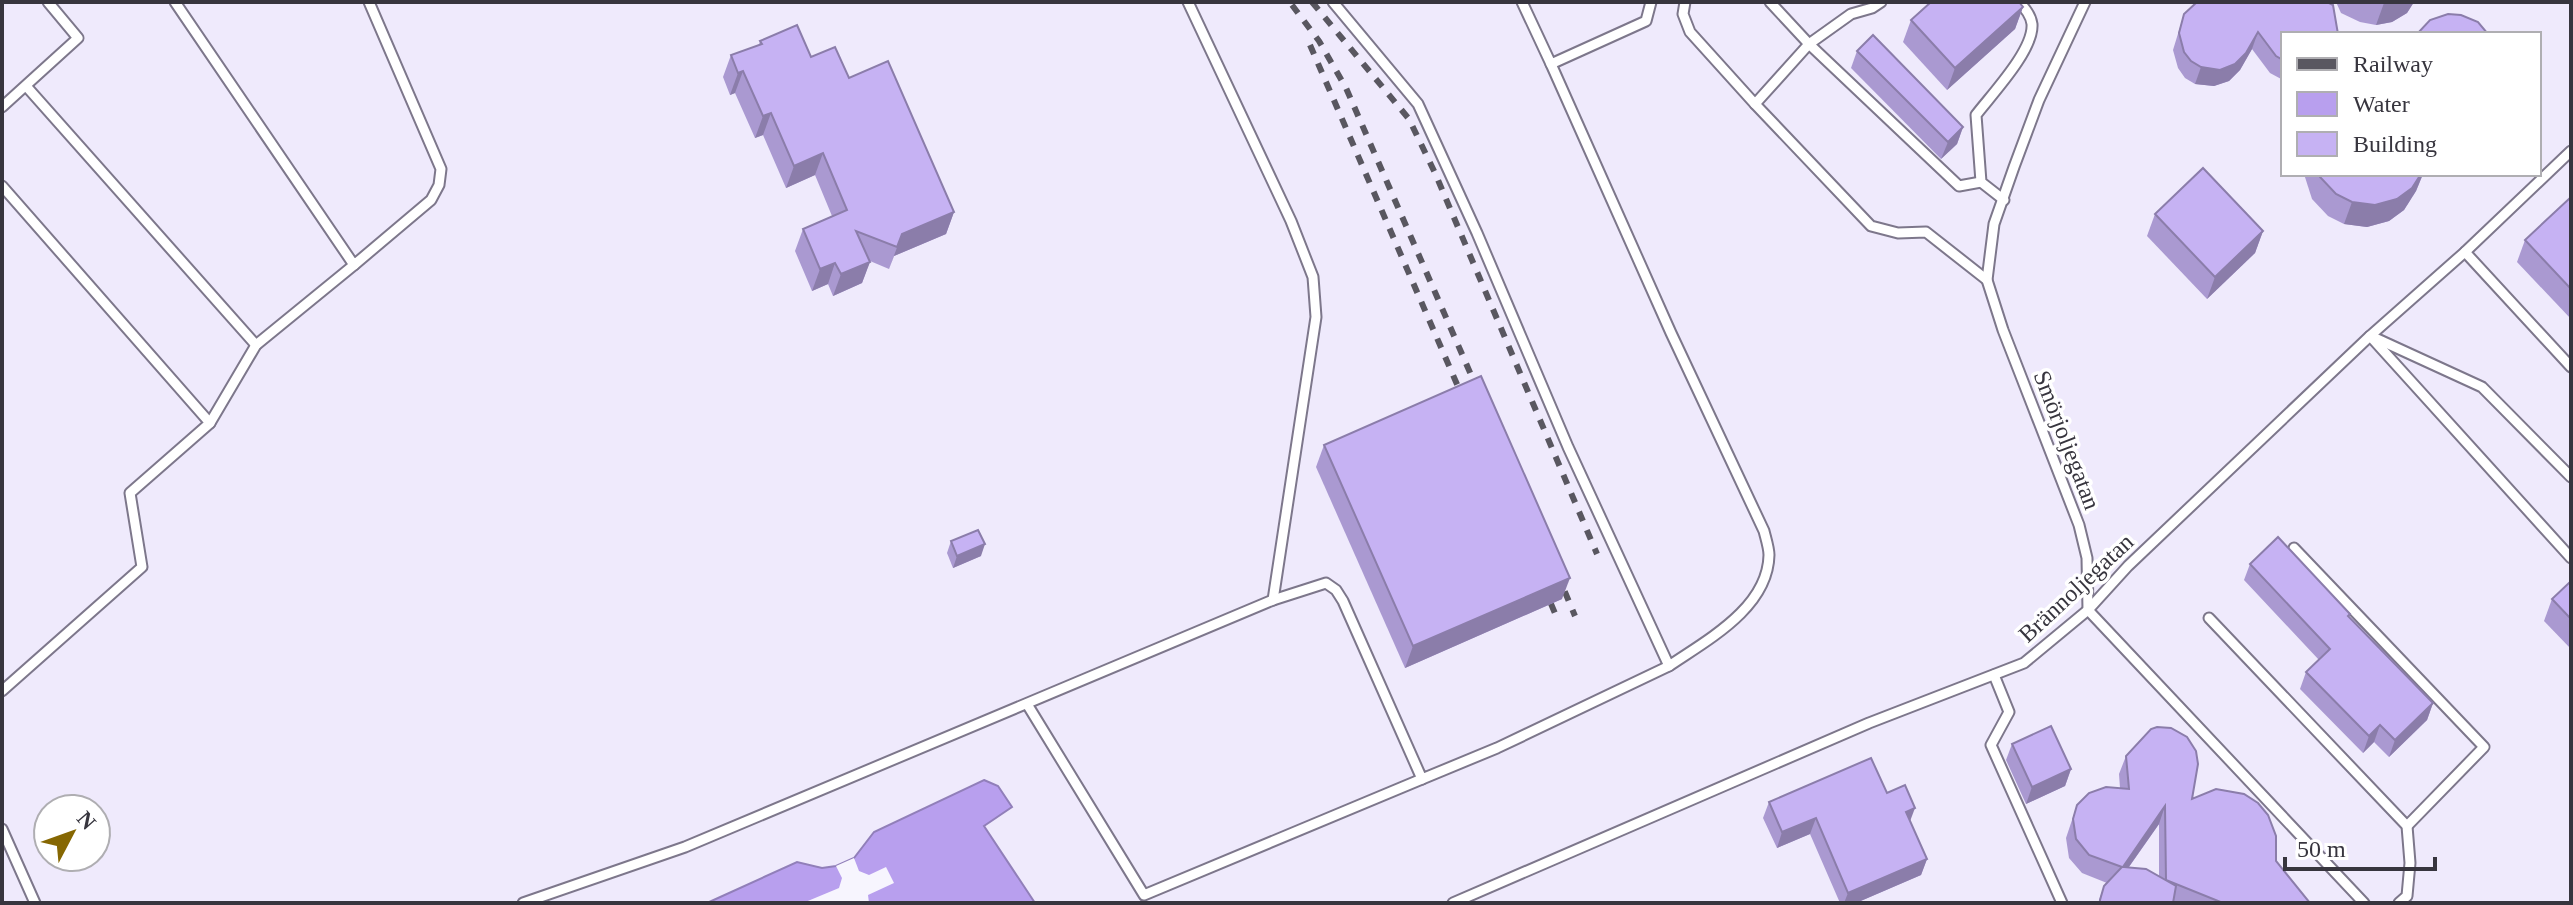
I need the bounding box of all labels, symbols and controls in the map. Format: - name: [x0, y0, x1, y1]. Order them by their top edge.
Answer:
- legend: [2281, 32, 2541, 176]
- text: Railway: [2353, 51, 2433, 77]
- text: Water: [2353, 91, 2410, 117]
- text: Building: [2353, 131, 2437, 157]
- street label: Smörjoljegatan: [2029, 367, 2105, 513]
- street label: Brännoljegatan: [2014, 528, 2138, 648]
- north arrow: [32, 793, 112, 873]
- text: N: [72, 806, 101, 834]
- scale bar: [2285, 821, 2435, 871]
- text: 50 m: [2297, 836, 2346, 862]

